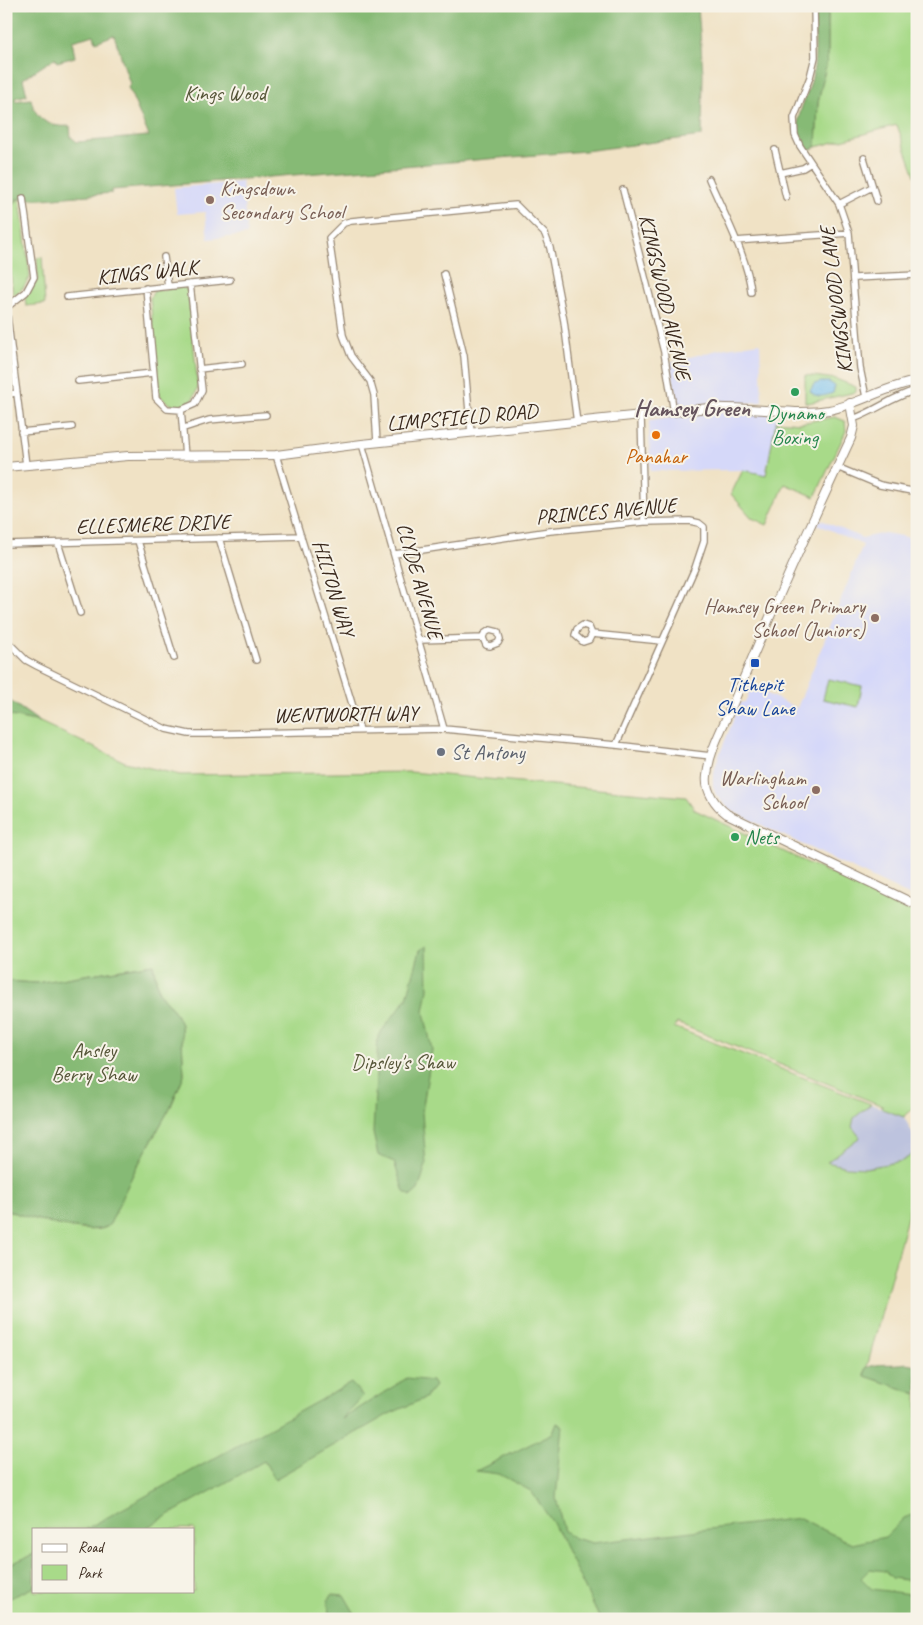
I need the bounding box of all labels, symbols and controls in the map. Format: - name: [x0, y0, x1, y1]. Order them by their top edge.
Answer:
- park label: Kings Wood: [184, 80, 270, 106]
- place label: Kingsdown Secondary School: [220, 175, 347, 225]
- marker: Kingsdown Secondary School: [204, 194, 216, 206]
- street label: KINGSWOOD AVENUE: [633, 212, 697, 385]
- street label: KINGSWOOD LANE: [814, 223, 858, 375]
- street label: KINGS WALK: [96, 253, 203, 290]
- marker: Dynamo Boxing: [789, 386, 801, 398]
- district label: Hamsey Green: [634, 393, 751, 423]
- street label: LIMPSFIELD ROAD: [386, 397, 540, 437]
- place label: Dynamo Boxing: [766, 400, 826, 450]
- marker: Panahar: [650, 429, 662, 441]
- place label: Panahar: [625, 443, 688, 469]
- street label: PRINCES AVENUE: [535, 492, 680, 530]
- street label: ELLESMERE DRIVE: [75, 508, 233, 540]
- street label: CLYDE AVENUE: [391, 520, 450, 645]
- street label: HILTON WAY: [307, 536, 362, 643]
- place label: Hamsey Green Primary School (Juniors): [704, 593, 867, 643]
- marker: Hamsey Green Primary School (Juniors): [869, 612, 881, 624]
- marker: Tithepit Shaw Lane: [749, 657, 761, 669]
- place label: Tithepit Shaw Lane: [715, 671, 796, 721]
- street label: WENTWORTH WAY: [274, 700, 422, 728]
- place label: St Antony: [451, 739, 526, 765]
- marker: St Antony: [435, 746, 447, 758]
- place label: Warlingham School: [720, 765, 809, 815]
- marker: Warlingham School: [810, 784, 822, 796]
- place label: Nets: [745, 824, 781, 850]
- marker: Nets: [729, 831, 741, 843]
- park label: Ansley Berry Shaw: [51, 1037, 139, 1087]
- park label: Dipsley's Shaw: [351, 1049, 457, 1075]
- legend: [32, 1528, 195, 1592]
- text: Road: [78, 1538, 105, 1557]
- text: Park: [78, 1564, 103, 1583]

